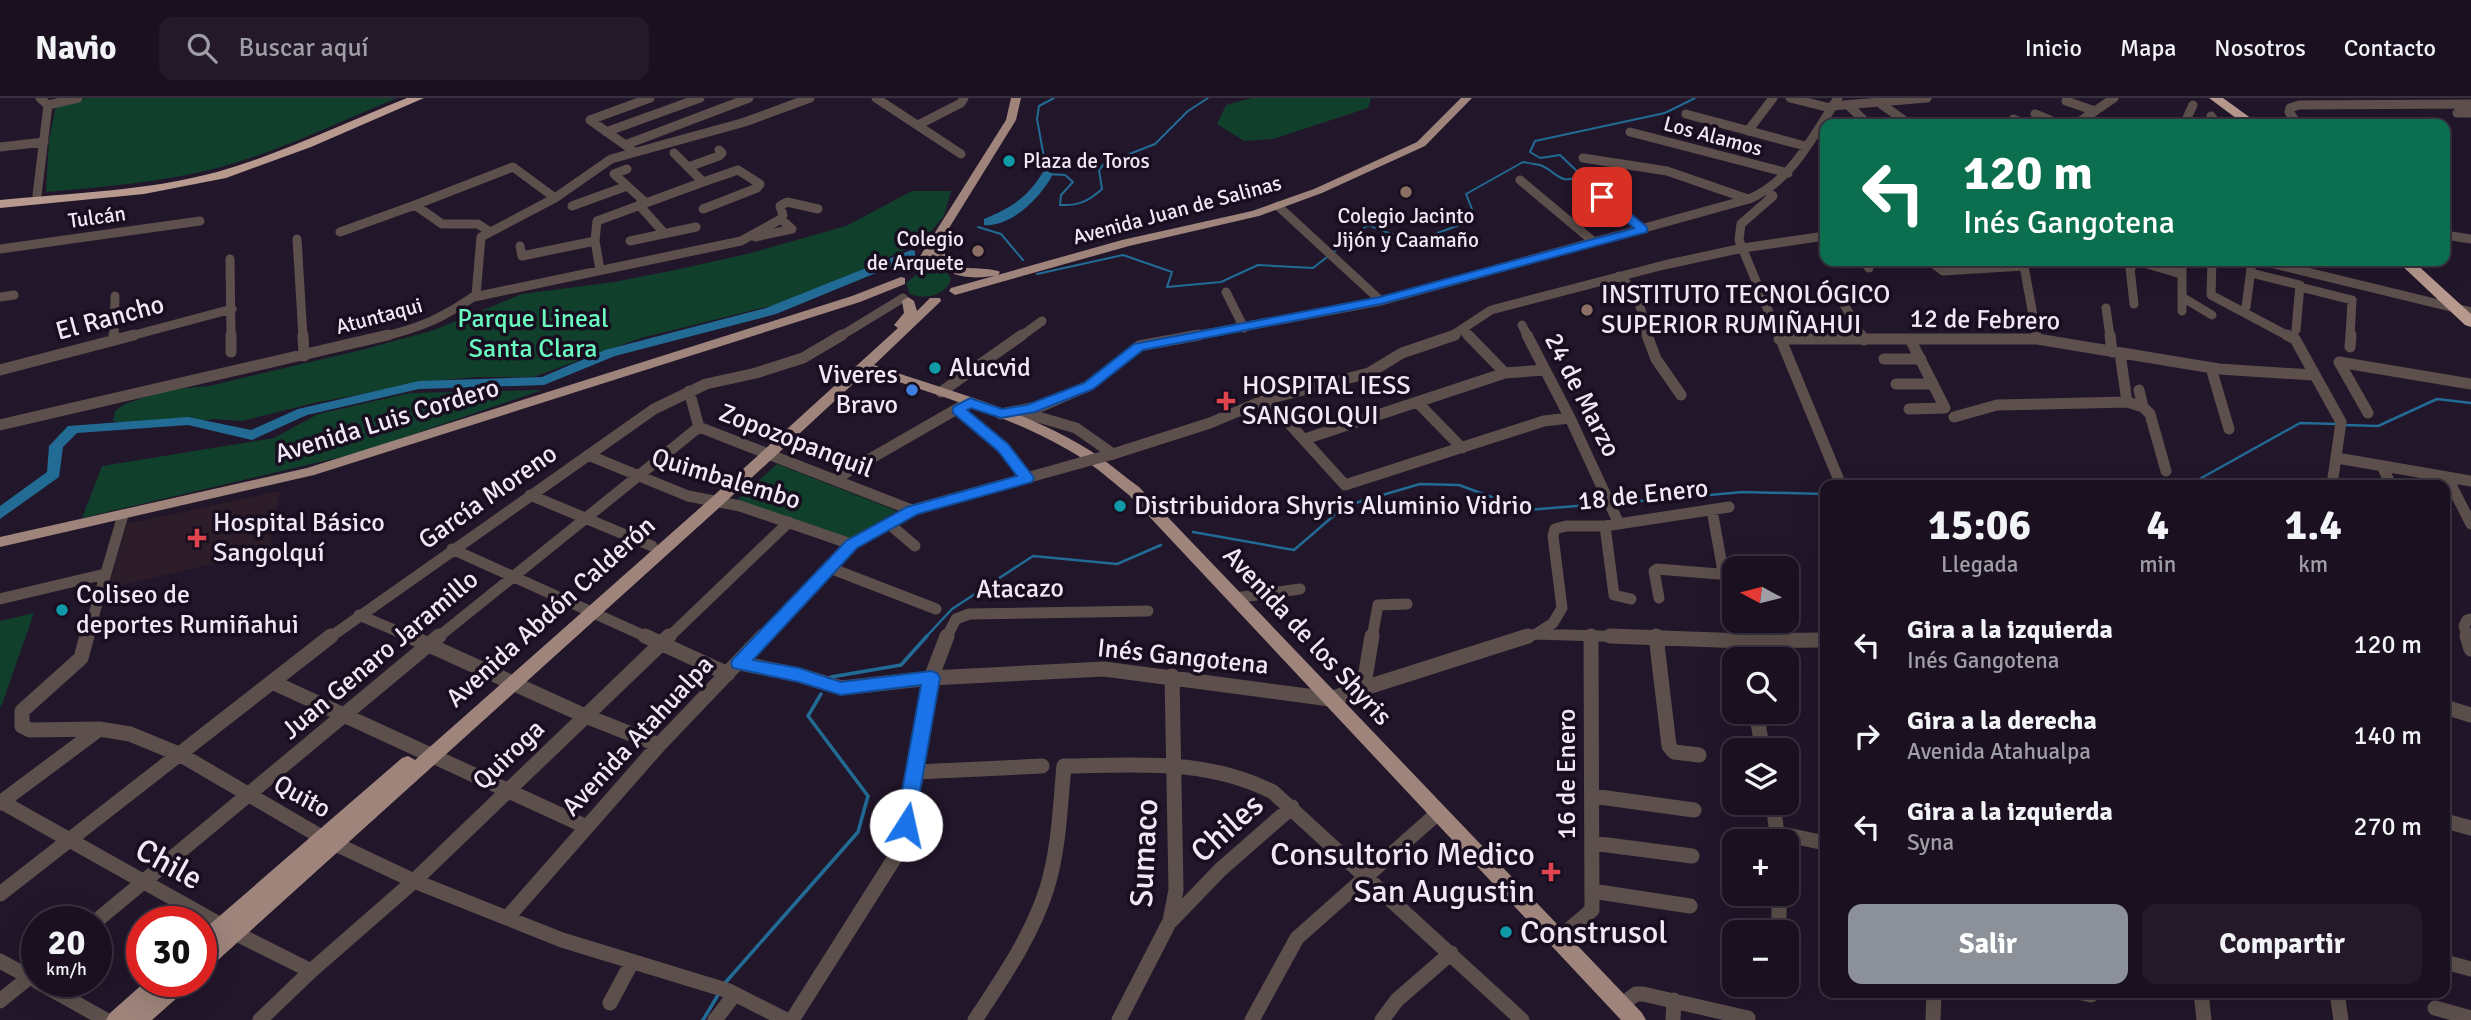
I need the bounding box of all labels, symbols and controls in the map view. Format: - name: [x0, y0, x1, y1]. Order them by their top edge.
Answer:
- search box: [159, 17, 649, 80]
- text: Navio: [35, 28, 117, 69]
- icon: search: [183, 29, 221, 67]
- text: Buscar aquí: [239, 32, 369, 64]
- text: Inicio: [2025, 33, 2082, 63]
- text: Mapa: [2120, 33, 2176, 63]
- text: Nosotros: [2214, 33, 2306, 63]
- text: Contacto: [2344, 33, 2436, 63]
- street label: Los Alamos: [1661, 110, 1765, 162]
- text: 120 m: [1963, 143, 2093, 203]
- icon: left: [1848, 147, 1939, 238]
- place label: Plaza de Toros: [1023, 148, 1150, 174]
- marker: Plaza de Toros: [1001, 153, 1017, 169]
- pin: [1572, 167, 1632, 227]
- street label: Avenida Juan de Salinas: [1070, 170, 1284, 250]
- icon: arrive: [1583, 178, 1621, 216]
- marker: Colegio Jacinto Jijón y Caamaño: [1398, 184, 1414, 200]
- street label: Tulcán: [66, 200, 128, 234]
- place label: Colegio Jacinto Jijón y Caamaño: [1333, 203, 1479, 253]
- text: Inés Gangotena: [1963, 203, 2175, 242]
- place label: Colegio de Arquete: [867, 226, 964, 276]
- marker: Colegio de Arquete: [970, 243, 986, 259]
- place label: INSTITUTO TECNOLÓGICO SUPERIOR RUMIÑAHUI: [1601, 279, 1890, 341]
- street label: El Rancho: [52, 288, 168, 348]
- street label: Atuntaqui: [333, 292, 425, 340]
- marker: INSTITUTO TECNOLÓGICO SUPERIOR RUMIÑAHUI: [1579, 302, 1595, 318]
- park label: Parque Lineal Santa Clara: [457, 303, 609, 365]
- street label: 12 de Febrero: [1909, 303, 2061, 337]
- street label: 24 de Marzo: [1537, 328, 1627, 462]
- place label: Alucvid: [949, 352, 1031, 384]
- place label: Viveres Bravo: [818, 359, 898, 421]
- marker: Alucvid: [927, 360, 943, 376]
- place label: HOSPITAL IESS SANGOLQUI: [1242, 370, 1411, 432]
- street label: Avenida Luis Cordero: [271, 372, 503, 470]
- marker: Viveres Bravo: [904, 382, 920, 398]
- marker: HOSPITAL IESS SANGOLQUI: [1216, 391, 1236, 411]
- street label: Zopozopanquil: [714, 397, 878, 485]
- street label: García Moreno: [413, 438, 563, 556]
- street label: Quimbalembo: [648, 441, 804, 517]
- street label: 18 de Enero: [1576, 472, 1710, 518]
- place label: Distribuidora Shyris Aluminio Vidrio: [1134, 490, 1532, 522]
- marker: Distribuidora Shyris Aluminio Vidrio: [1112, 498, 1128, 514]
- text: 15:06: [1928, 500, 2031, 551]
- text: 4: [2147, 500, 2169, 551]
- text: 1.4: [2285, 500, 2342, 551]
- place label: Hospital Básico Sangolquí: [213, 507, 385, 569]
- street label: Avenida Abdón Calderón: [440, 510, 662, 714]
- marker: Hospital Básico Sangolquí: [187, 528, 207, 548]
- street label: Avenida de los Shyris: [1216, 540, 1398, 732]
- text: Llegada: [1941, 550, 2018, 579]
- text: min: [2139, 550, 2176, 579]
- text: km: [2298, 550, 2328, 579]
- north arrow: [1722, 556, 1799, 634]
- map controls: [1722, 556, 1799, 997]
- street label: Juan Genaro Jaramillo: [275, 563, 485, 747]
- street label: Atacazo: [976, 572, 1064, 606]
- place label: Coliseo de deportes Rumiñahui: [76, 579, 299, 641]
- marker: Coliseo de deportes Rumiñahui: [54, 602, 70, 618]
- text: Gira a la izquierda: [1907, 614, 2113, 646]
- icon: left: [1848, 626, 1886, 664]
- text: 120 m: [2353, 629, 2422, 661]
- street label: Inés Gangotena: [1096, 632, 1270, 682]
- text: Inés Gangotena: [1907, 646, 2059, 675]
- button: search: [1722, 647, 1799, 724]
- street label: Avenida Atahualpa: [555, 649, 721, 823]
- text: Gira a la derecha: [1907, 705, 2097, 737]
- street label: 16 de Enero: [1551, 709, 1583, 839]
- street label: Quiroga: [466, 713, 552, 797]
- icon: right: [1848, 717, 1886, 755]
- text: 140 m: [2353, 720, 2422, 752]
- text: Avenida Atahualpa: [1907, 737, 2091, 766]
- button: layers: [1722, 738, 1799, 815]
- street label: Quito: [268, 768, 336, 826]
- street label: Chiles: [1183, 785, 1271, 871]
- position arrow: [869, 788, 943, 862]
- text: Gira a la izquierda: [1907, 796, 2113, 828]
- street label: Sumaco: [1122, 798, 1166, 908]
- icon: left: [1848, 808, 1886, 846]
- text: 270 m: [2353, 811, 2422, 843]
- text: Syna: [1907, 828, 1954, 857]
- button: +: [1722, 829, 1799, 906]
- street label: Chile: [129, 830, 209, 898]
- place label: Consultorio Medico San Augustin: [1270, 835, 1535, 911]
- marker: Consultorio Medico San Augustin: [1541, 862, 1561, 882]
- button: Salir: [1848, 904, 2128, 984]
- button: Compartir: [2142, 904, 2422, 984]
- speed limit sign: 30: [126, 906, 217, 997]
- place label: Construsol: [1520, 913, 1668, 952]
- button: −: [1722, 920, 1799, 997]
- text: 20: [48, 921, 85, 964]
- marker: Construsol: [1498, 924, 1514, 940]
- text: km/h: [46, 958, 87, 980]

